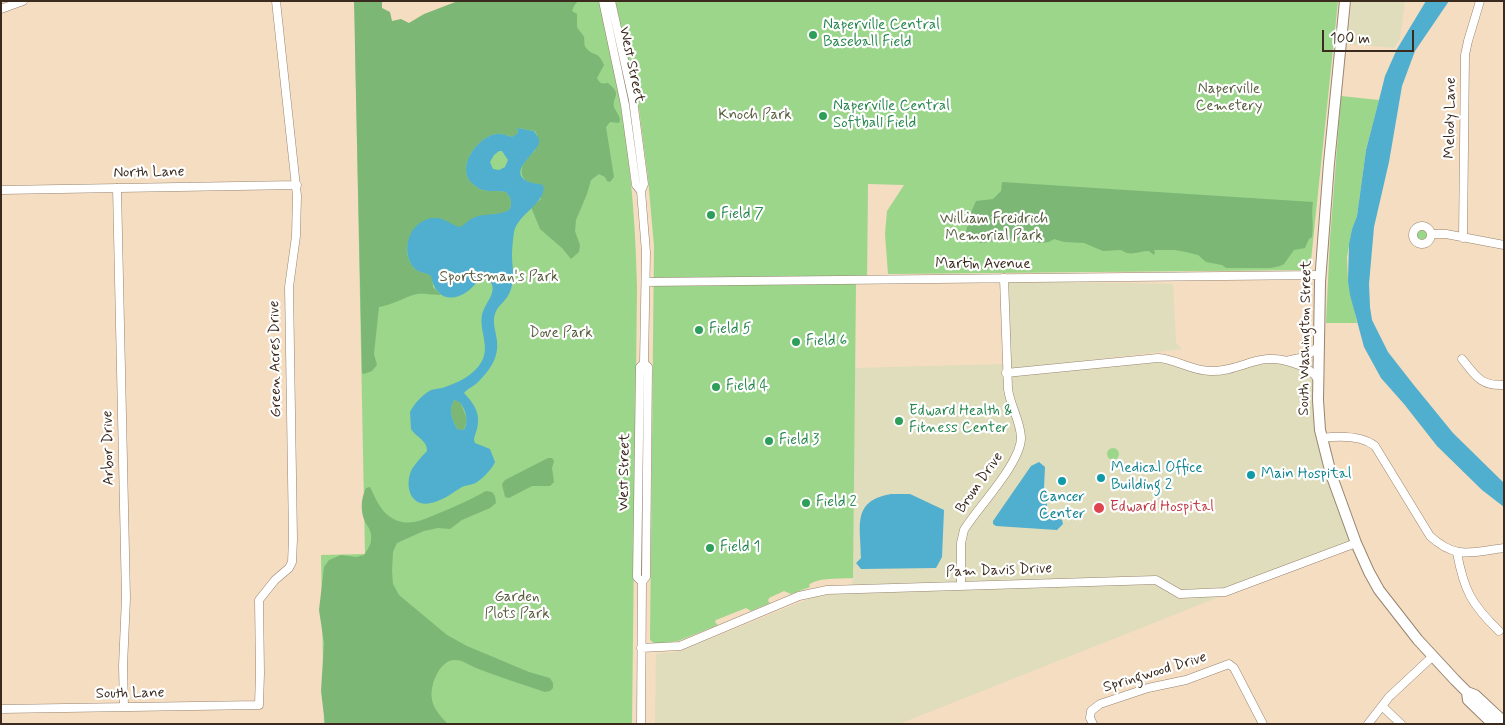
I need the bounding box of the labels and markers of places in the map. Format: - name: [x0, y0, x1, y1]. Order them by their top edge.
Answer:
- place label: Naperville Central Baseball Field: [823, 17, 940, 52]
- marker: Naperville Central Baseball Field: [807, 29, 819, 41]
- place label: Naperville Central Softball Field: [833, 98, 950, 133]
- marker: Naperville Central Softball Field: [817, 110, 829, 122]
- place label: Field 7: [721, 206, 764, 224]
- marker: Field 7: [705, 209, 717, 221]
- place label: Field 5: [709, 321, 752, 339]
- marker: Field 5: [693, 324, 705, 336]
- place label: Field 6: [806, 333, 847, 351]
- marker: Field 6: [790, 336, 802, 348]
- place label: Field 4: [726, 378, 768, 396]
- marker: Field 4: [710, 381, 722, 393]
- place label: Edward Health & Fitness Center: [909, 403, 1013, 438]
- marker: Edward Health & Fitness Center: [893, 415, 905, 427]
- place label: Field 3: [779, 432, 819, 450]
- marker: Field 3: [763, 435, 775, 447]
- place label: Medical Office Building 2: [1111, 460, 1203, 495]
- place label: Main Hospital: [1261, 466, 1351, 484]
- marker: Main Hospital: [1245, 469, 1257, 481]
- marker: Medical Office Building 2: [1095, 472, 1107, 484]
- marker: Cancer Center: [1056, 475, 1068, 487]
- place label: Cancer Center: [1039, 489, 1085, 524]
- place label: Field 2: [816, 494, 857, 512]
- marker: Field 2: [800, 497, 812, 509]
- place label: Edward Hospital: [1110, 499, 1214, 517]
- marker: Edward Hospital: [1092, 501, 1106, 515]
- place label: Field 1: [720, 539, 760, 557]
- marker: Field 1: [704, 542, 716, 554]

